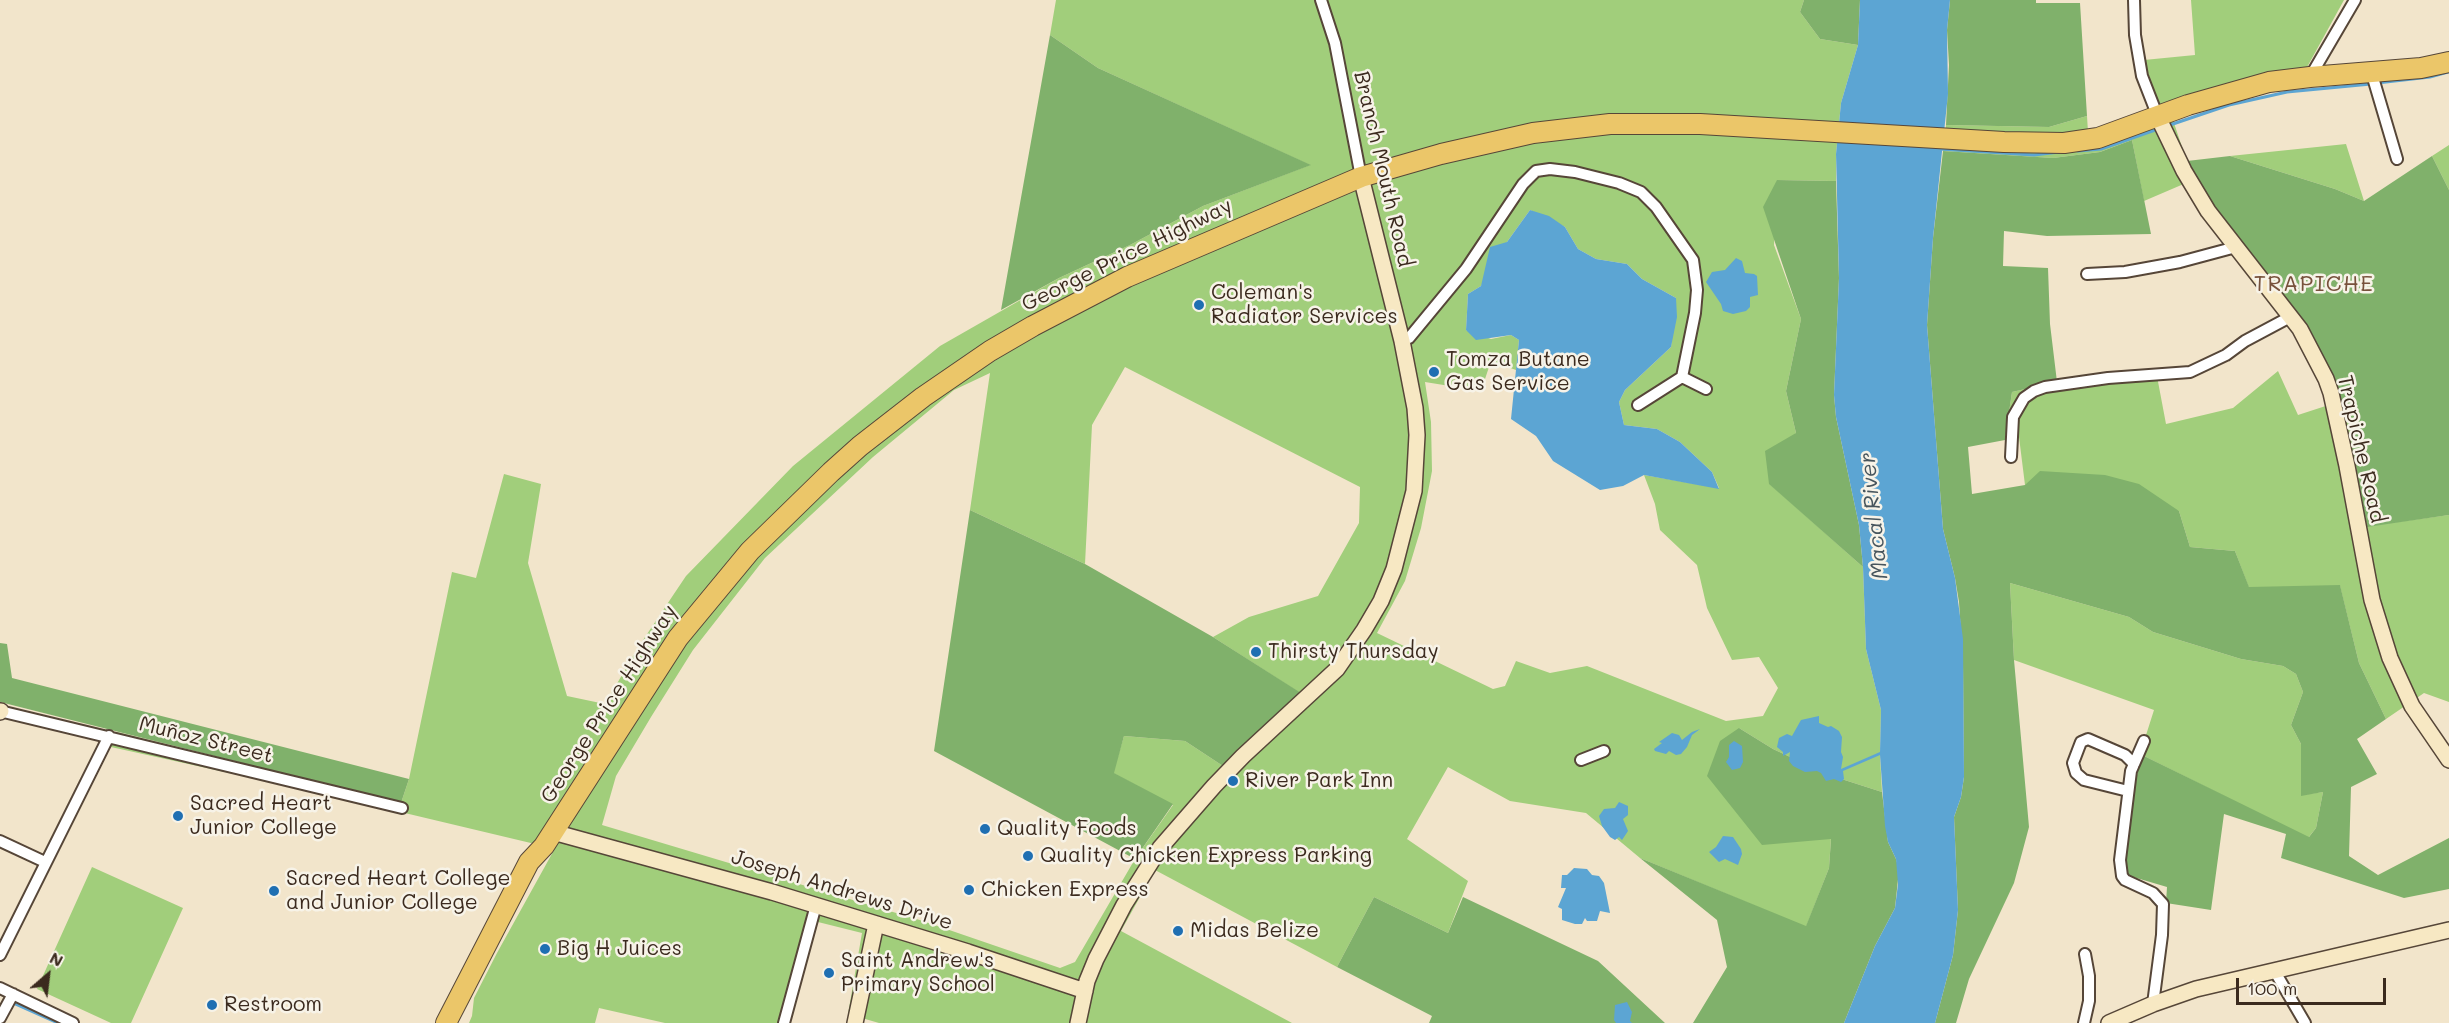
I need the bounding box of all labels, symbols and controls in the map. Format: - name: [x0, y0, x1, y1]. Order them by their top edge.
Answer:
- street label: Branch Mouth Road: [1348, 69, 1418, 269]
- street label: George Price Highway: [1018, 193, 1236, 317]
- district label: TRAPICHE: [2254, 271, 2374, 297]
- place label: Coleman's Radiator Services: [1211, 280, 1398, 330]
- marker: Coleman's Radiator Services: [1192, 298, 1206, 312]
- place label: Tomza Butane Gas Service: [1446, 347, 1590, 397]
- marker: Tomza Butane Gas Service: [1427, 365, 1441, 379]
- street label: Trapiche Road: [2332, 373, 2390, 525]
- water label: Macal River: [1854, 451, 1894, 581]
- street label: George Price Highway: [536, 600, 682, 808]
- place label: Thirsty Thursday: [1268, 639, 1439, 665]
- marker: Thirsty Thursday: [1249, 645, 1263, 659]
- street label: Muñoz Street: [136, 711, 276, 769]
- place label: River Park Inn: [1245, 768, 1393, 794]
- marker: River Park Inn: [1226, 774, 1240, 788]
- place label: Sacred Heart Junior College: [190, 791, 337, 841]
- marker: Sacred Heart Junior College: [171, 809, 185, 823]
- place label: Quality Foods: [997, 816, 1137, 842]
- marker: Quality Foods: [978, 822, 992, 836]
- place label: Quality Chicken Express Parking: [1040, 843, 1372, 869]
- street label: Joseph Andrews Drive: [728, 844, 956, 936]
- marker: Quality Chicken Express Parking: [1021, 849, 1035, 863]
- place label: Sacred Heart College and Junior College: [286, 866, 511, 916]
- place label: Chicken Express: [981, 877, 1149, 903]
- marker: Chicken Express: [962, 883, 976, 897]
- marker: Sacred Heart College and Junior College: [267, 884, 281, 898]
- place label: Midas Belize: [1190, 918, 1319, 944]
- marker: Midas Belize: [1171, 924, 1185, 938]
- place label: Big H Juices: [557, 936, 682, 962]
- marker: Big H Juices: [538, 942, 552, 956]
- north arrow: [18, 945, 78, 1005]
- text: N: [46, 947, 67, 971]
- place label: Saint Andrew's Primary School: [841, 948, 995, 998]
- marker: Saint Andrew's Primary School: [822, 966, 836, 980]
- scale bar: [2239, 966, 2389, 1004]
- text: 100 m: [2247, 976, 2297, 1000]
- place label: Restroom: [224, 992, 322, 1018]
- marker: Restroom: [205, 998, 219, 1012]

